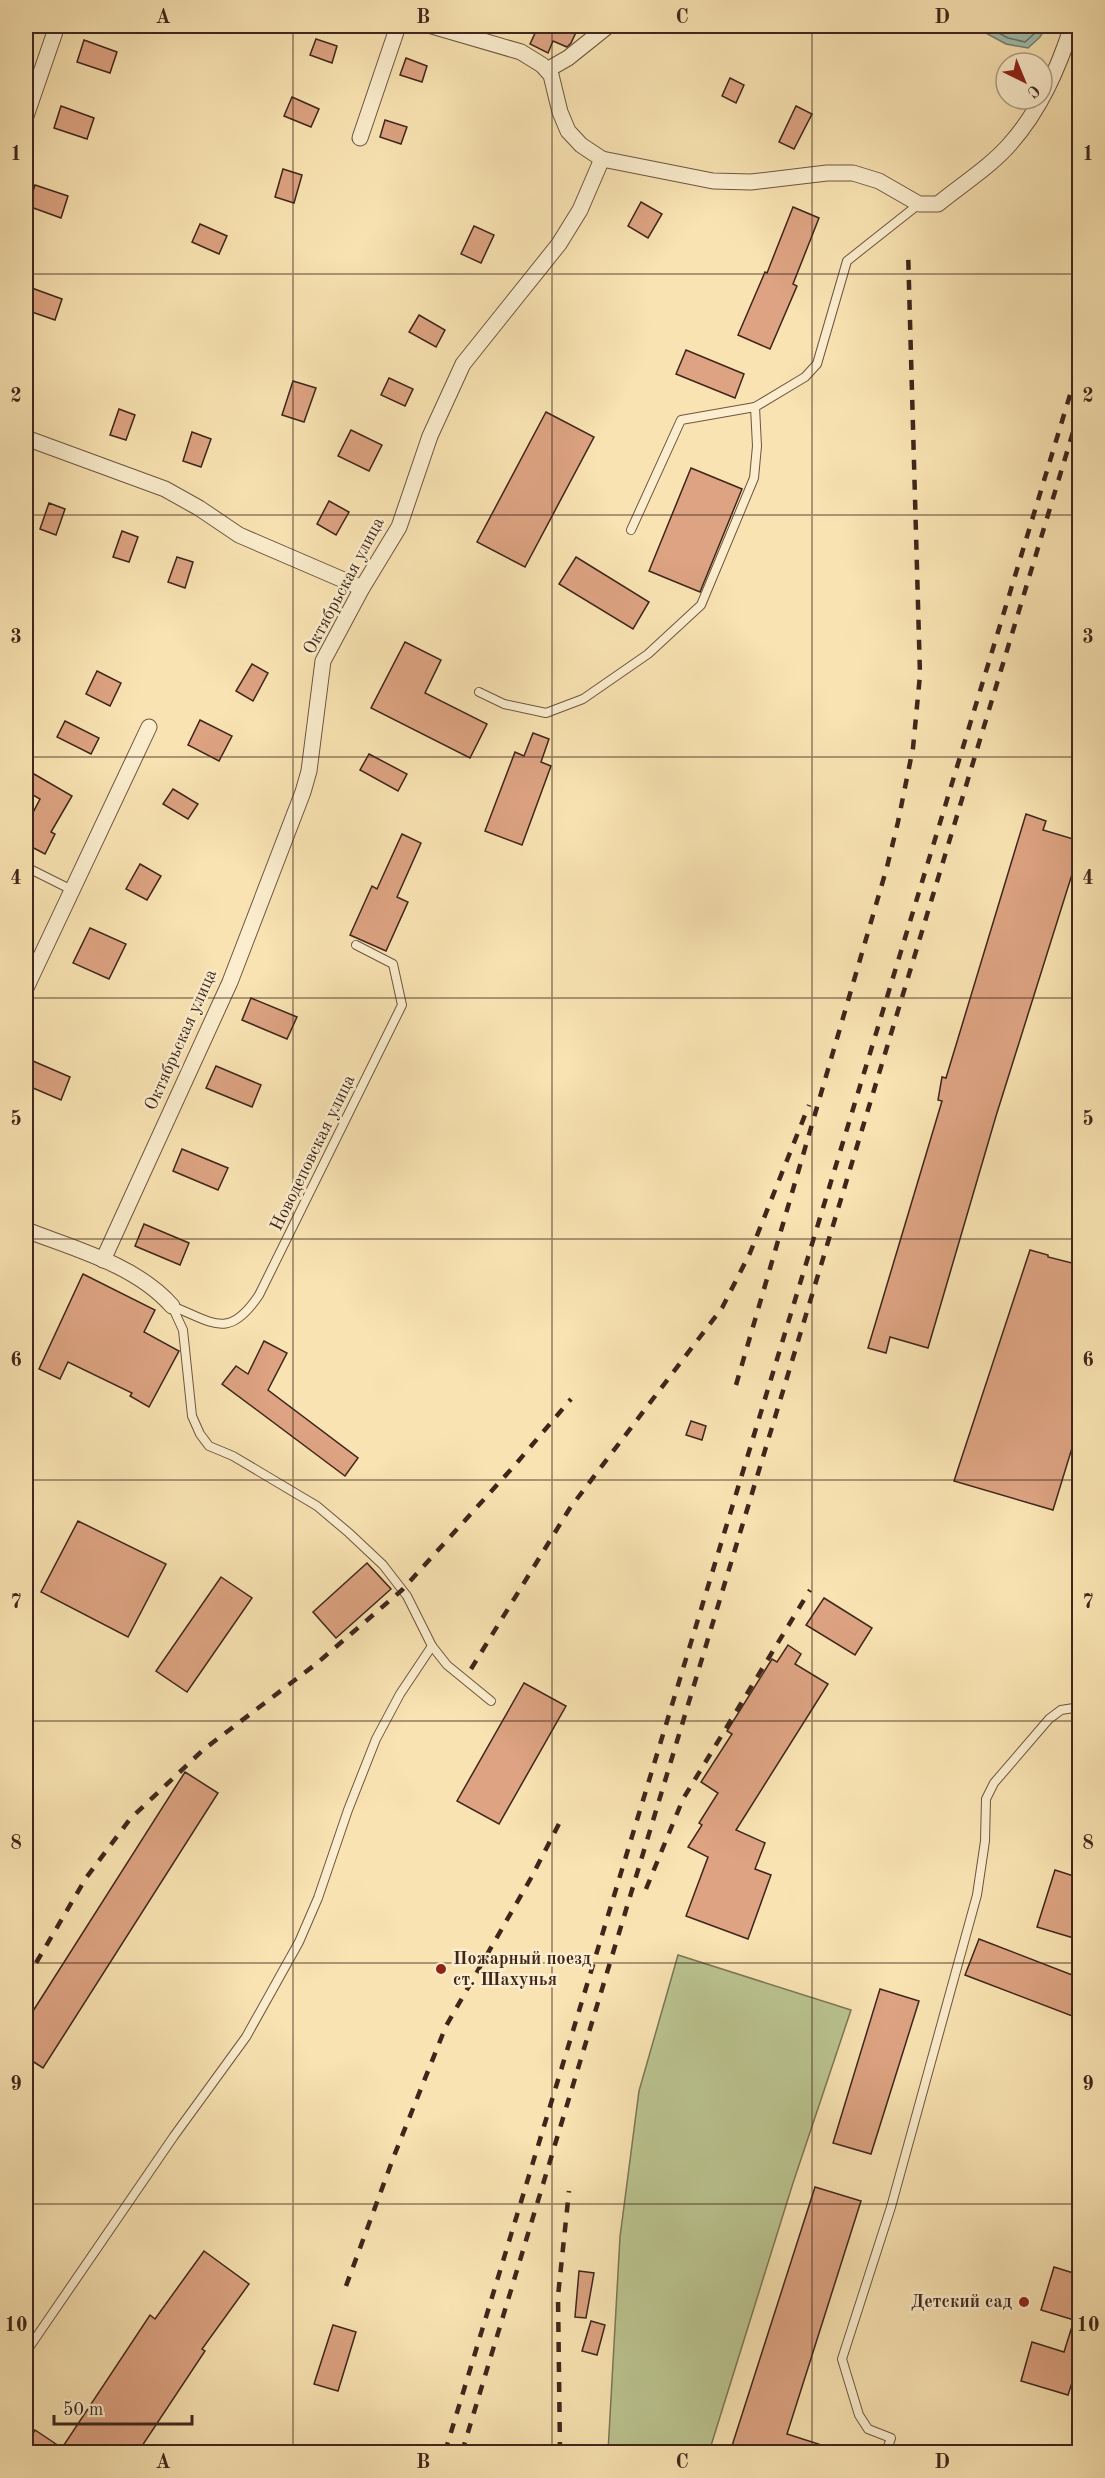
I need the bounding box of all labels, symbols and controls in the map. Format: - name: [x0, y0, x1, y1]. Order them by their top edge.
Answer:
- text: A: [155, 8, 171, 28]
- text: B: [416, 8, 430, 28]
- text: C: [675, 8, 689, 28]
- text: D: [934, 8, 950, 28]
- north arrow: [994, 51, 1054, 111]
- text: С: [1024, 81, 1042, 100]
- text: 1: [10, 145, 22, 165]
- text: 1: [1082, 145, 1094, 165]
- text: 2: [10, 387, 22, 407]
- text: 2: [1082, 387, 1094, 407]
- street label: Октябрьская улица: [300, 514, 388, 657]
- text: 3: [10, 628, 22, 648]
- text: 3: [1082, 628, 1094, 648]
- text: 4: [10, 869, 22, 889]
- text: 4: [1082, 869, 1094, 889]
- street label: Октябрьская улица: [142, 967, 220, 1113]
- street label: Новодеповская улица: [267, 1072, 359, 1234]
- text: 5: [10, 1109, 22, 1130]
- text: 5: [1082, 1109, 1094, 1130]
- text: 6: [10, 1351, 22, 1371]
- text: 6: [1082, 1351, 1094, 1371]
- text: 7: [10, 1593, 22, 1613]
- text: 7: [1082, 1593, 1094, 1613]
- text: 8: [10, 1834, 22, 1854]
- text: 8: [1082, 1834, 1094, 1854]
- place label: Пожарный поезд ст. Шахунья: [453, 1950, 591, 1989]
- marker: Пожарный поезд ст. Шахунья: [434, 1962, 448, 1976]
- text: 9: [10, 2075, 22, 2095]
- text: 9: [1082, 2075, 1094, 2095]
- place label: Детский сад: [911, 2293, 1012, 2311]
- marker: Детский сад: [1017, 2295, 1031, 2309]
- text: 10: [4, 2316, 28, 2336]
- text: 10: [1076, 2316, 1100, 2336]
- scale bar: [54, 2388, 192, 2426]
- text: 50 m: [63, 2401, 103, 2419]
- text: A: [155, 2453, 171, 2473]
- text: B: [416, 2453, 430, 2473]
- text: C: [675, 2453, 689, 2473]
- text: D: [934, 2453, 950, 2473]

